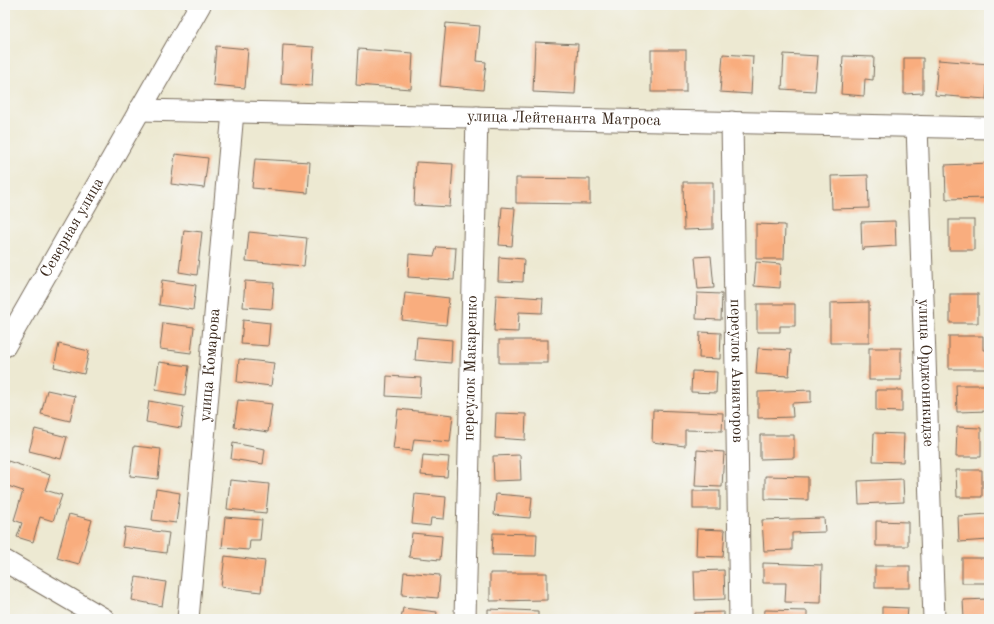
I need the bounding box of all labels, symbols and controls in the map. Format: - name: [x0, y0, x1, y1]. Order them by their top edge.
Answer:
- street label: улица Лейтенанта Матроса: [467, 109, 661, 129]
- street label: Северная улица: [38, 175, 107, 280]
- street label: переулок Макаренко: [461, 295, 481, 441]
- street label: переулок Авиаторов: [727, 299, 745, 443]
- street label: улица Орджоникидзе: [915, 299, 936, 447]
- street label: улица Комарова: [198, 307, 224, 422]

